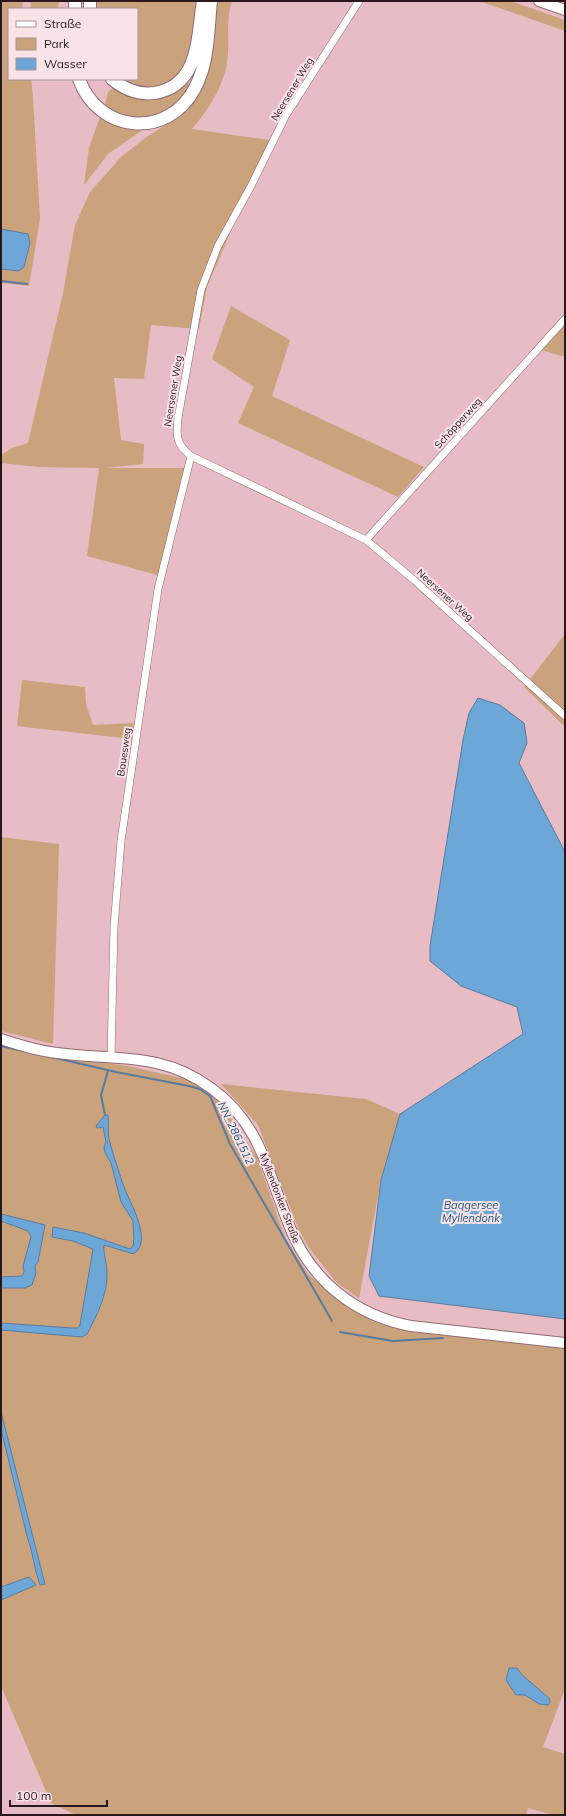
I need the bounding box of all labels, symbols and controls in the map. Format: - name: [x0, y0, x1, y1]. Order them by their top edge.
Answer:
- legend: [8, 8, 138, 80]
- text: Straße: [44, 16, 81, 31]
- text: Park: [44, 36, 70, 51]
- street label: Neersener Weg: [268, 55, 316, 123]
- text: Wasser: [44, 56, 87, 71]
- street label: Neersener Weg: [161, 354, 185, 428]
- street label: Schöpperweg: [432, 395, 484, 451]
- street label: Neersener Weg: [414, 566, 476, 624]
- street label: Bauesweg: [114, 727, 134, 777]
- water label: NN_2861512: [215, 1099, 257, 1167]
- street label: Myllendonker Straße: [257, 1151, 303, 1245]
- water label: Baggersee Myllendonk: [442, 1198, 500, 1225]
- scale bar: [10, 1782, 107, 1808]
- text: 100 m: [16, 1788, 51, 1803]

